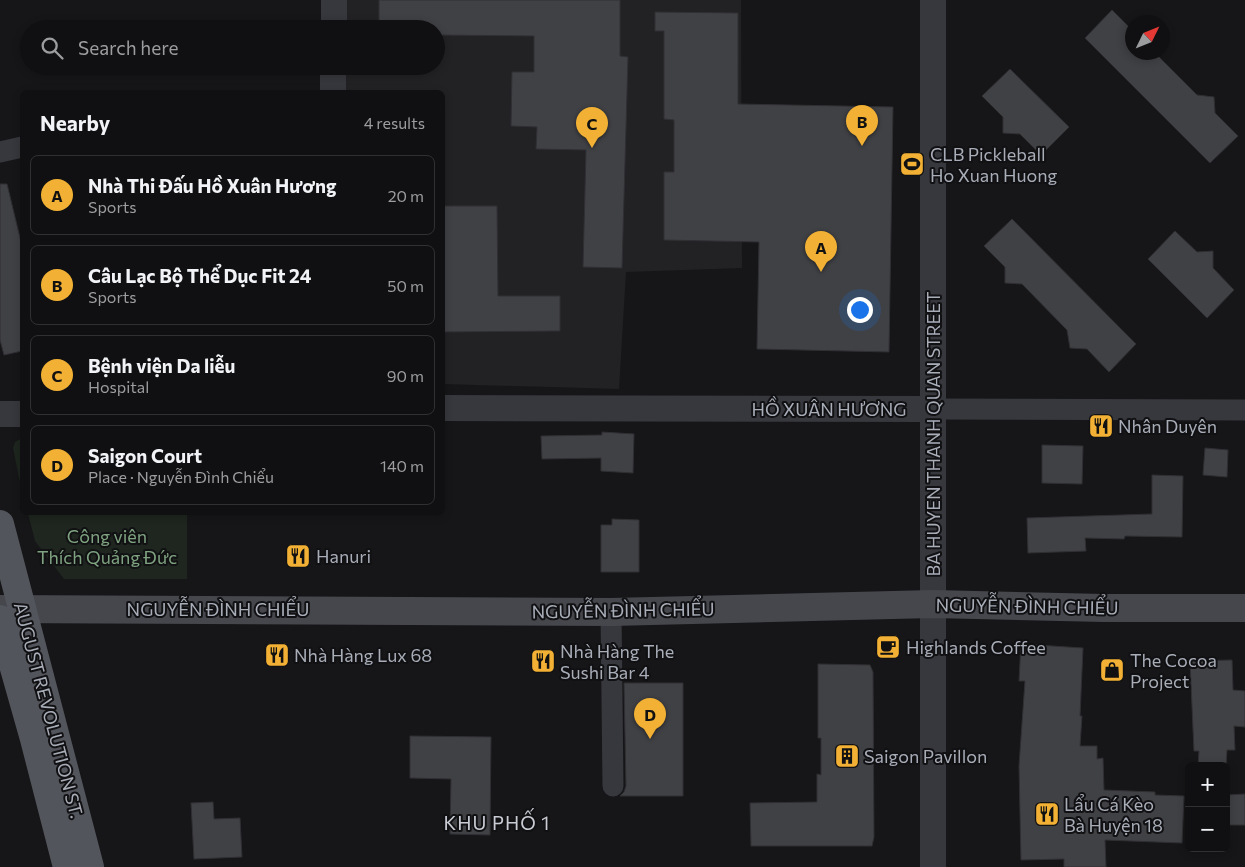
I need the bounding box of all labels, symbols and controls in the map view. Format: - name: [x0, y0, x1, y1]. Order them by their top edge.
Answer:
- north arrow: [1125, 15, 1170, 60]
- search box: [20, 20, 445, 75]
- icon: search: [38, 34, 66, 62]
- text: Search here: [78, 36, 178, 59]
- pin: B: [846, 105, 878, 146]
- pin: C: [576, 107, 608, 148]
- text: Nearby: [40, 110, 110, 135]
- text: 4 results: [364, 113, 425, 132]
- place label: CLB Pickleball Ho Xuan Huong: [930, 143, 1058, 186]
- sports icon: CLB Pickleball Ho Xuan Huong: [899, 151, 925, 177]
- text: Nhà Thi Đấu Hồ Xuân Hương: [88, 174, 336, 197]
- text: A: [51, 186, 63, 205]
- text: 20 m: [388, 186, 424, 205]
- text: Sports: [88, 197, 137, 216]
- pin: A: [805, 231, 837, 272]
- text: Câu Lạc Bộ Thể Dục Fit 24: [88, 264, 311, 287]
- text: B: [52, 276, 62, 295]
- text: 50 m: [387, 276, 424, 295]
- text: Sports: [88, 287, 137, 306]
- street label: BA HUYEN THANH QUAN STREET: [922, 291, 944, 577]
- your location: [847, 297, 873, 323]
- text: Bệnh viện Da liễu: [88, 354, 235, 377]
- text: C: [52, 366, 62, 385]
- text: 90 m: [387, 366, 424, 385]
- text: Hospital: [88, 377, 149, 396]
- street label: HỒ XUÂN HƯƠNG: [751, 396, 907, 420]
- restaurant icon: Nhân Duyên: [1088, 413, 1114, 439]
- place label: Nhân Duyên: [1118, 415, 1217, 437]
- text: Saigon Court: [88, 444, 202, 467]
- text: D: [51, 456, 63, 475]
- text: 140 m: [380, 456, 424, 475]
- text: Place · Nguyễn Đình Chiểu: [88, 467, 274, 486]
- park label: Công viên Thích Quảng Đức: [37, 525, 177, 568]
- restaurant icon: Hanuri: [285, 543, 311, 569]
- place label: Hanuri: [316, 545, 371, 567]
- street label: NGUYỄN ĐÌNH CHIỂU: [935, 591, 1119, 619]
- street label: NGUYỄN ĐÌNH CHIỂU: [531, 595, 715, 623]
- street label: NGUYỄN ĐÌNH CHIỂU: [127, 596, 309, 620]
- street label: AUGUST REVOLUTION ST.: [10, 600, 88, 820]
- cafe icon: Highlands Coffee: [875, 634, 901, 660]
- place label: Highlands Coffee: [906, 636, 1046, 658]
- place label: Nhà Hàng The Sushi Bar 4: [560, 640, 674, 683]
- restaurant icon: Nhà Hàng Lux 68: [264, 642, 290, 668]
- place label: Nhà Hàng Lux 68: [294, 644, 432, 666]
- restaurant icon: Nhà Hàng The Sushi Bar 4: [530, 648, 556, 674]
- place label: The Cocoa Project: [1130, 649, 1217, 692]
- shop icon: The Cocoa Project: [1099, 657, 1125, 683]
- pin: D: [634, 698, 666, 739]
- building icon: Saigon Pavillon: [834, 743, 860, 769]
- place label: Saigon Pavillon: [864, 745, 987, 767]
- map controls: [1185, 762, 1230, 852]
- button: +: [1185, 762, 1230, 807]
- place label: Lẩu Cá Kèo Bà Huyện 18: [1064, 793, 1163, 836]
- restaurant icon: Lẩu Cá Kèo Bà Huyện 18: [1034, 801, 1060, 827]
- button: −: [1185, 807, 1230, 852]
- district label: KHU PHỐ 1: [444, 808, 550, 834]

